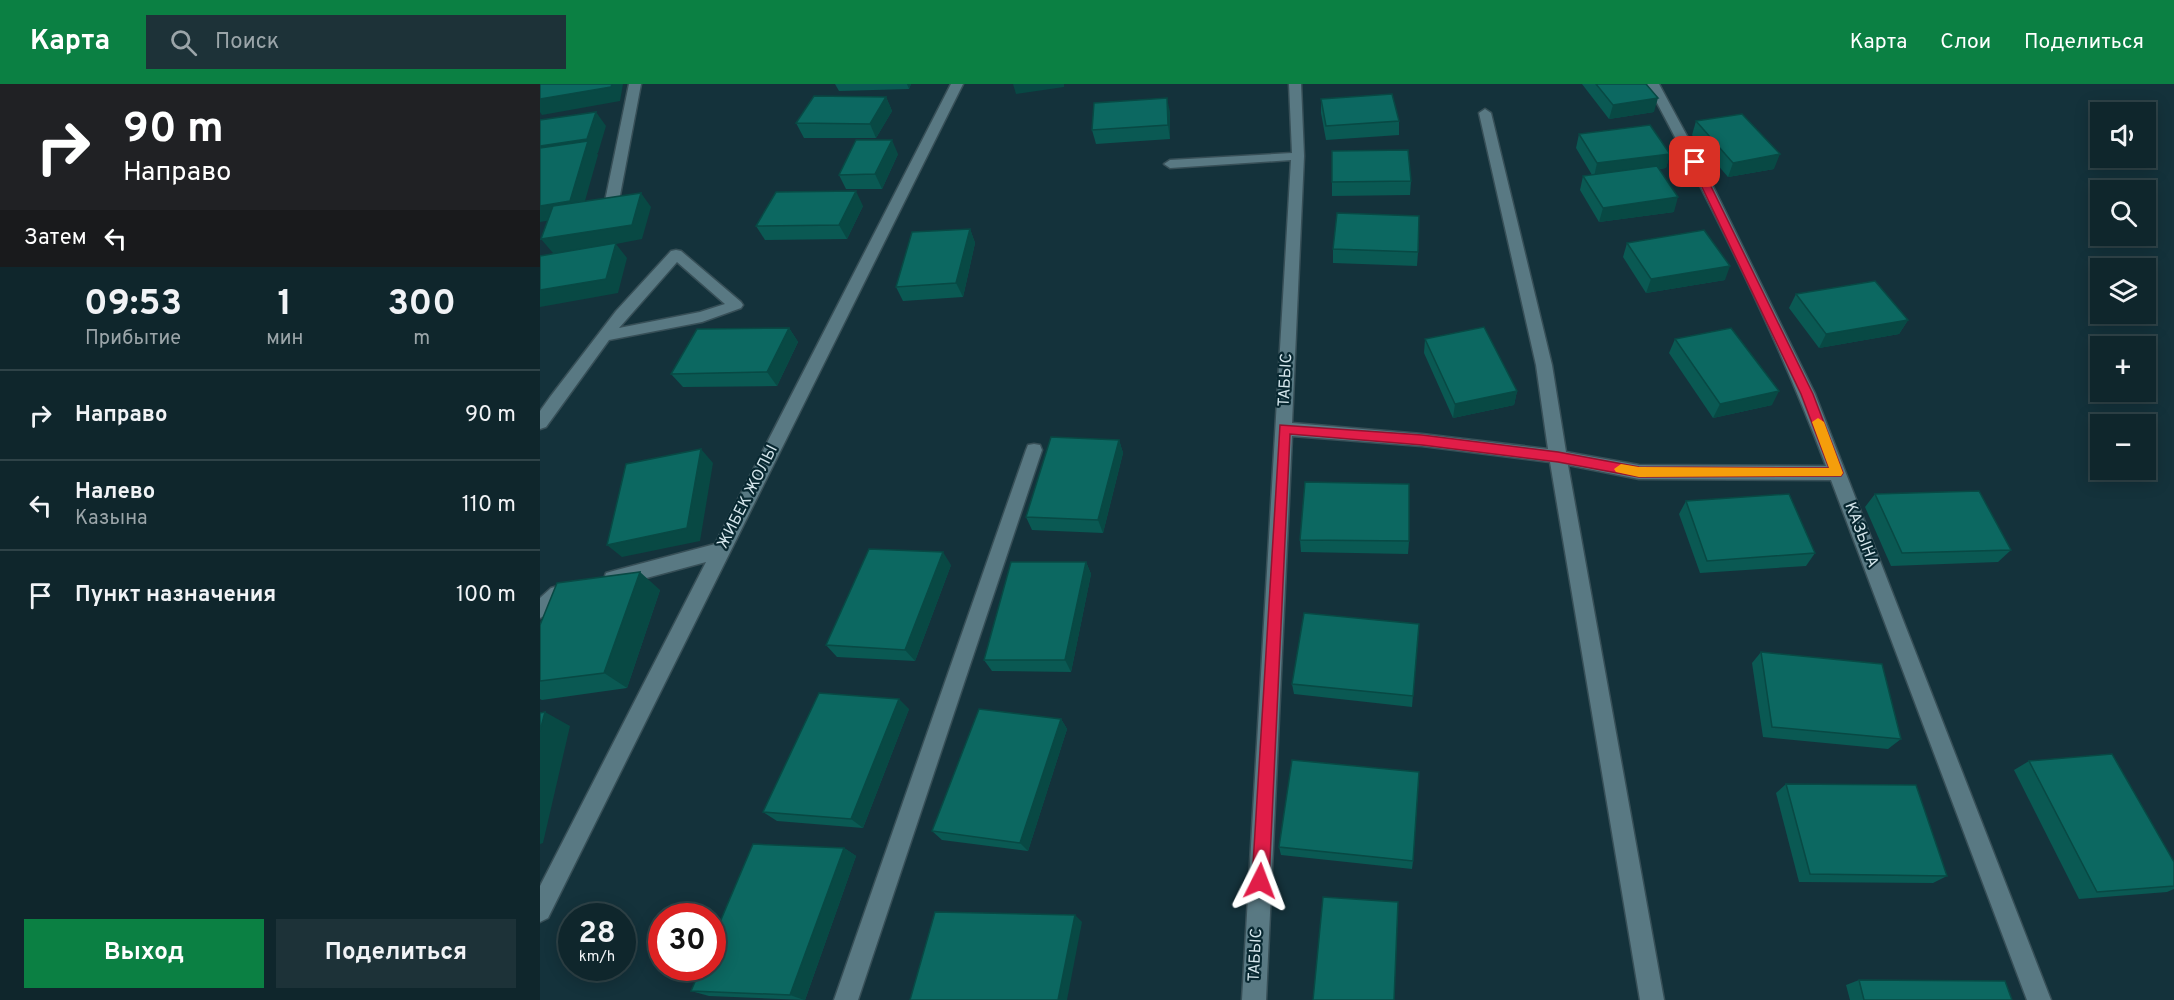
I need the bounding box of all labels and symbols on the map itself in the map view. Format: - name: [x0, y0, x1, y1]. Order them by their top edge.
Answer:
- pin: [1669, 136, 1720, 187]
- street label: ТАБЫС: [1275, 353, 1297, 407]
- street label: ЖИБЕК ЖОЛЫ: [713, 442, 783, 552]
- street label: КАЗЫНА: [1839, 500, 1883, 571]
- position arrow: [1228, 849, 1292, 913]
- speed limit sign: 30: [648, 903, 726, 981]
- street label: ТАБЫС: [1245, 928, 1267, 982]

